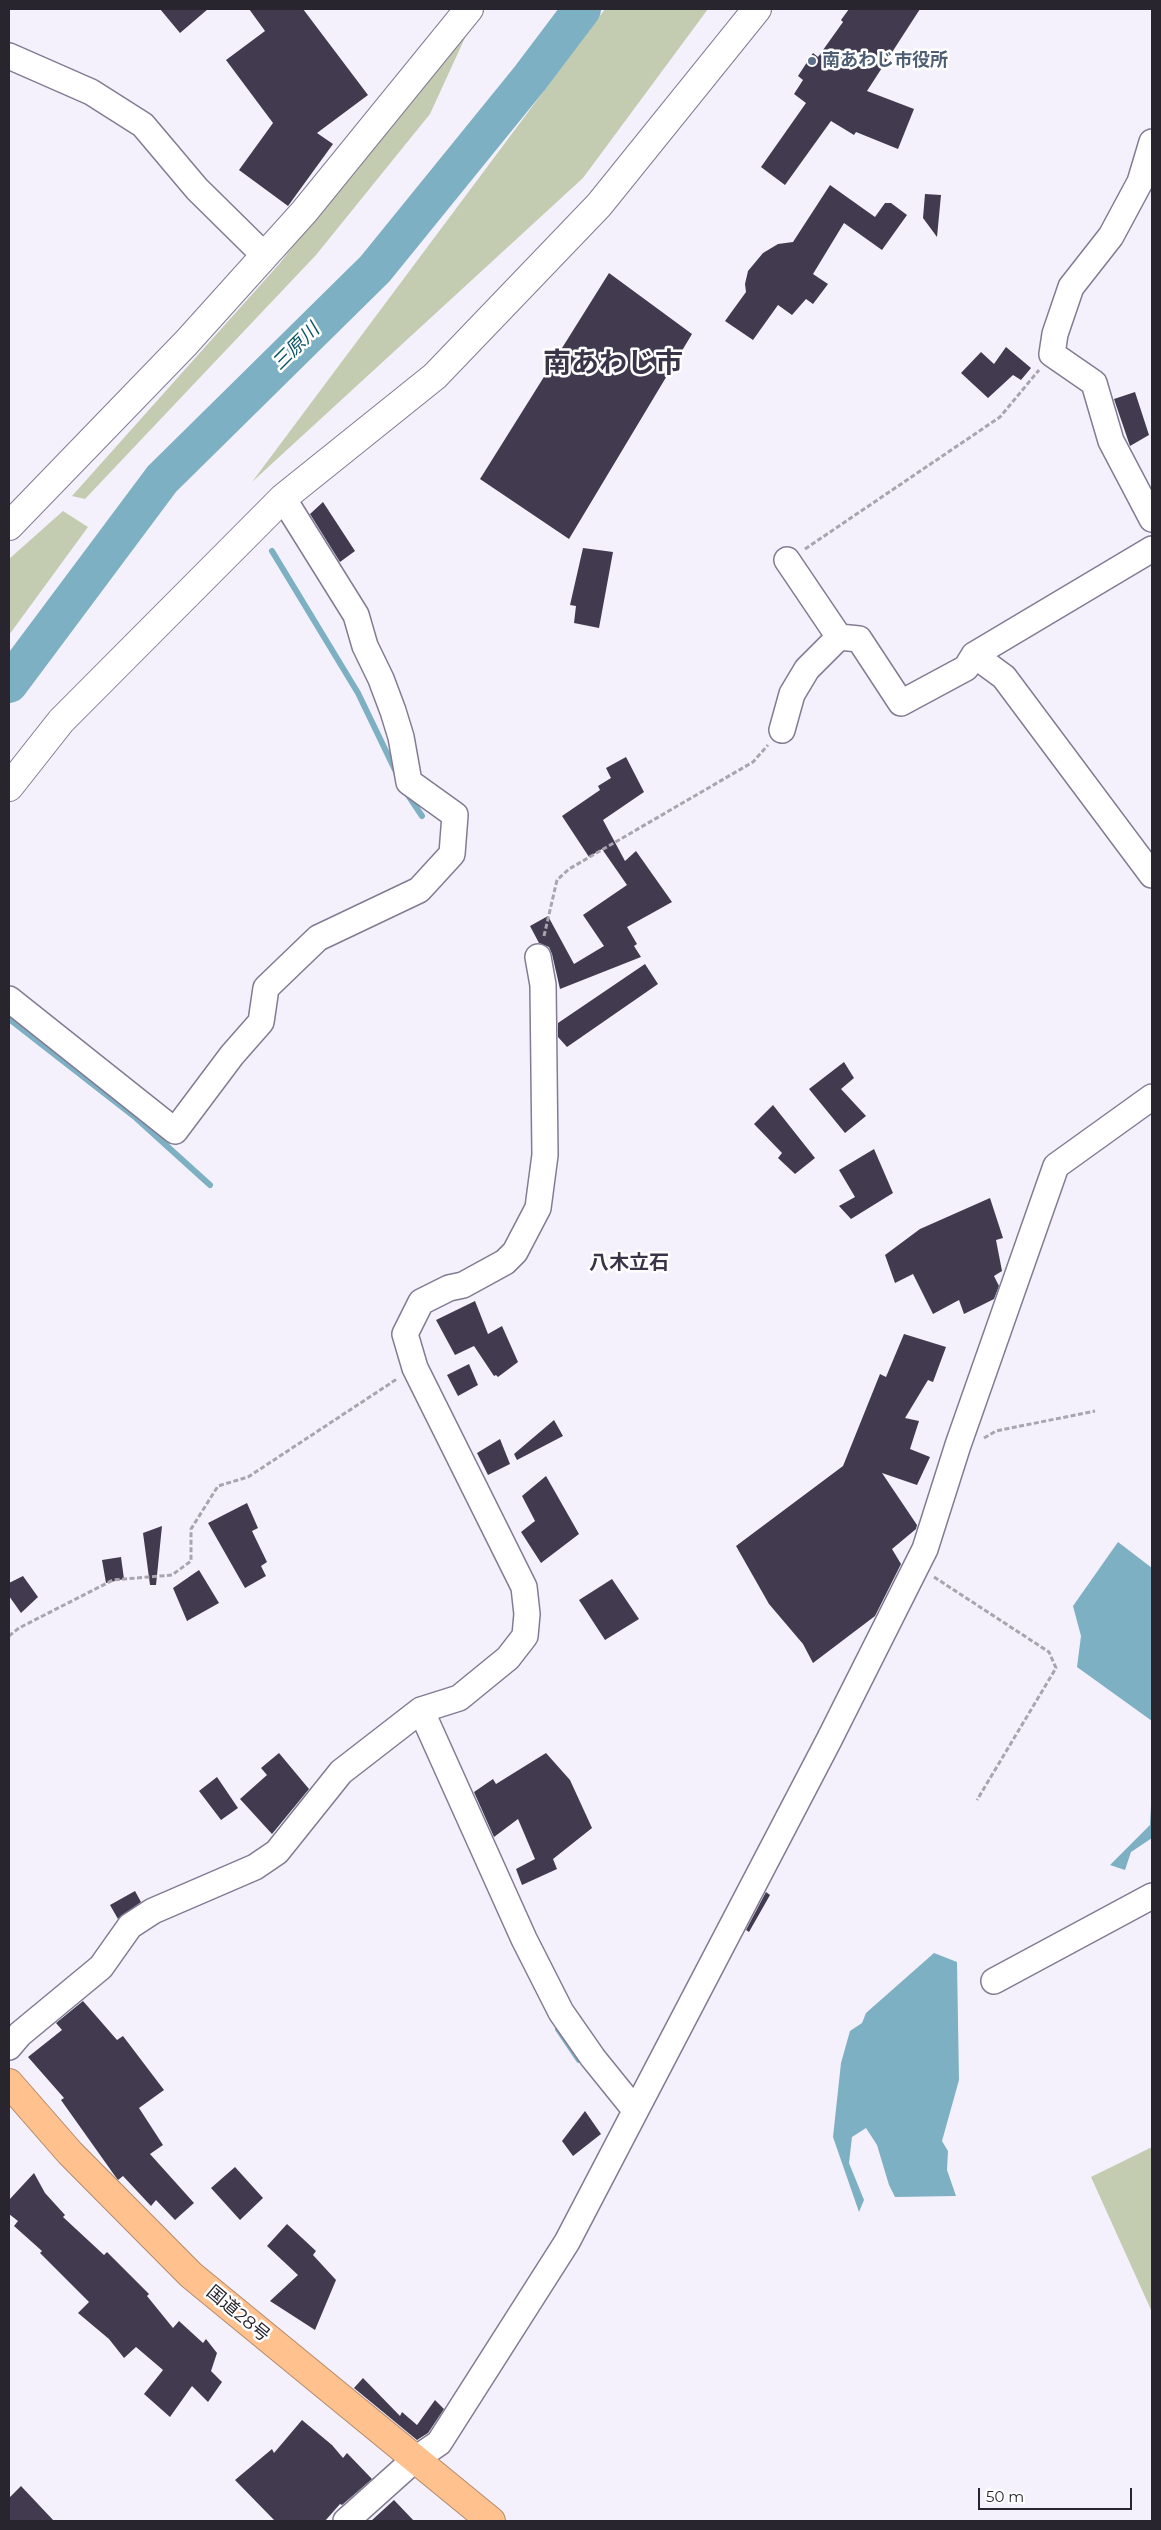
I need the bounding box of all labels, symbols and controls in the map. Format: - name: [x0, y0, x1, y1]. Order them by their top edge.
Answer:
- place label: 南あわじ市役所: [822, 50, 948, 72]
- marker: 南あわじ市役所: [806, 55, 818, 67]
- water label: 三原川: [268, 319, 324, 375]
- district label: 南あわじ市: [543, 347, 683, 381]
- district label: 八木立石: [589, 1251, 669, 1275]
- street label: 国道28号: [202, 2281, 274, 2347]
- scale bar: [981, 2478, 1135, 2510]
- text: 50 m: [986, 2487, 1024, 2506]

